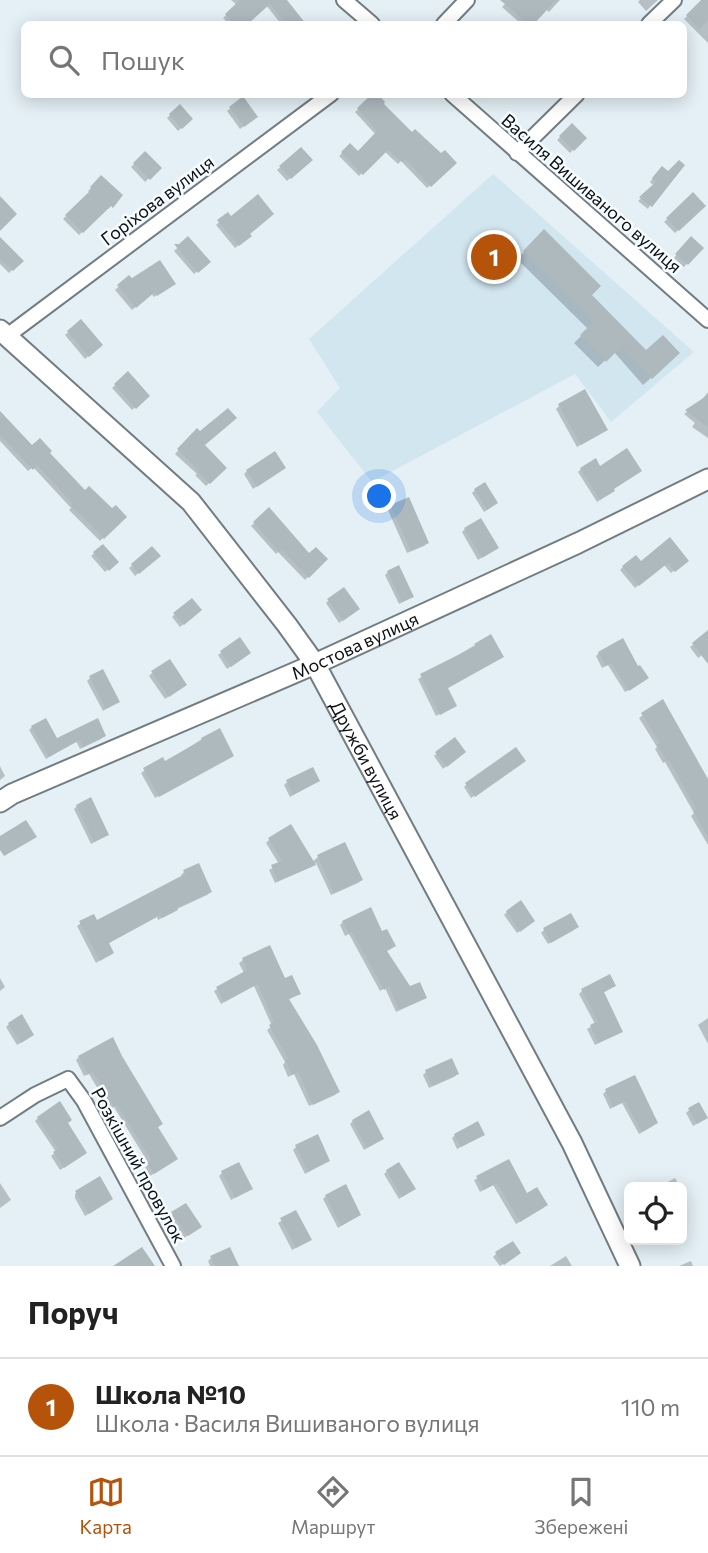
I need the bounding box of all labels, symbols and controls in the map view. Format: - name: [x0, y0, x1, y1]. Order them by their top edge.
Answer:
- search box: [21, 21, 687, 98]
- icon: search: [45, 41, 83, 79]
- text: Пошук: [101, 44, 185, 75]
- street label: Василя Вишиваного вулиця: [497, 109, 687, 277]
- street label: Горіхова вулиця: [96, 150, 218, 250]
- pin: 1: [471, 231, 517, 283]
- your location: [362, 479, 396, 513]
- street label: Мостова вулиця: [288, 607, 422, 684]
- street label: Дружби вулиця: [326, 697, 407, 823]
- street label: Розкішний провулок: [87, 1083, 191, 1247]
- map controls: [624, 1182, 687, 1245]
- button: locate: [624, 1182, 687, 1245]
- text: Поруч: [28, 1293, 119, 1330]
- text: Школа №10: [95, 1378, 246, 1409]
- text: 1: [46, 1393, 56, 1421]
- text: 110 m: [621, 1393, 680, 1421]
- text: Школа · Василя Вишиваного вулиця: [95, 1409, 480, 1437]
- tab: Карта: [80, 1473, 132, 1538]
- tab: Маршрут: [291, 1473, 375, 1538]
- tab: Збережені: [535, 1473, 628, 1538]

